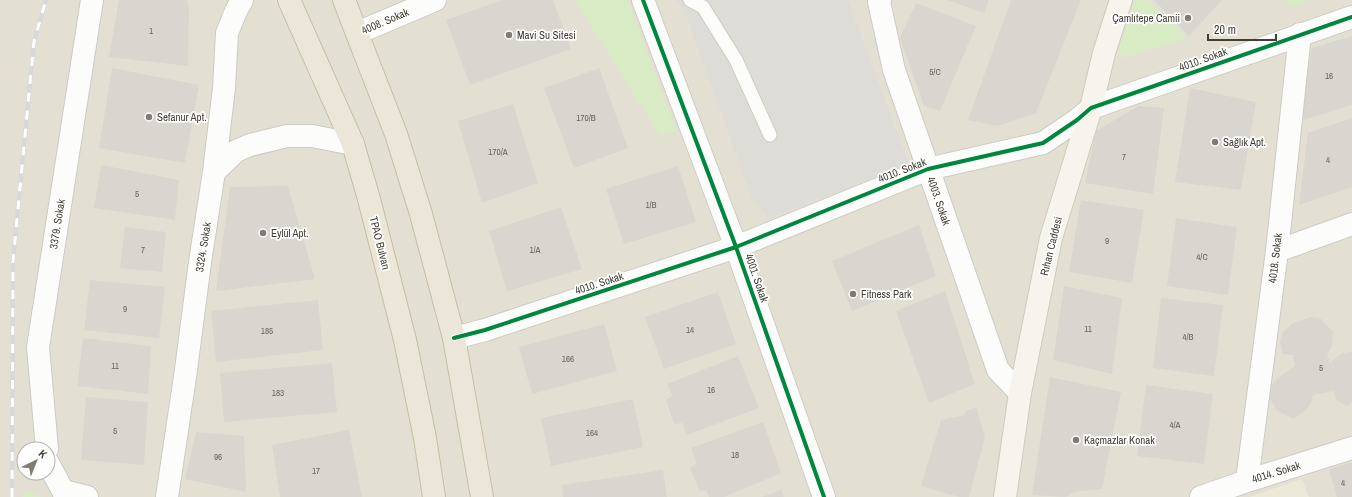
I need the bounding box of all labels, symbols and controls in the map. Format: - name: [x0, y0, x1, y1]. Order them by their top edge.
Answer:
- street label: 4008. Sokak: [359, 5, 411, 37]
- place label: Çamlıtepe Camii: [1112, 11, 1180, 25]
- marker: Çamlıtepe Camii: [1183, 13, 1193, 23]
- scale bar: [1208, 16, 1276, 42]
- text: 20 m: [1214, 22, 1236, 38]
- house number: 1: [149, 25, 153, 37]
- place label: Mavi Su Sitesi: [517, 28, 576, 42]
- marker: Mavi Su Sitesi: [504, 30, 514, 40]
- street label: 4010. Sokak: [1177, 44, 1229, 74]
- house number: 5/C: [929, 66, 941, 78]
- house number: 16: [1325, 70, 1333, 82]
- place label: Sefanur Apt.: [157, 110, 207, 124]
- marker: Sefanur Apt.: [144, 112, 154, 122]
- house number: 170/B: [576, 112, 596, 124]
- place label: Sağlık Apt.: [1223, 135, 1266, 149]
- marker: Sağlık Apt.: [1210, 137, 1220, 147]
- house number: 170/A: [488, 146, 508, 158]
- house number: 7: [1122, 151, 1126, 163]
- street label: 4010. Sokak: [876, 154, 928, 186]
- house number: 4: [1326, 154, 1330, 166]
- street label: 4003. Sokak: [924, 175, 954, 227]
- house number: 5: [135, 188, 139, 200]
- street label: 3379. Sokak: [46, 198, 68, 250]
- house number: 1/B: [645, 199, 657, 211]
- street label: TPAO Bulvarı: [367, 215, 393, 271]
- street label: Rıhan Caddesi: [1037, 215, 1065, 277]
- street label: 3324. Sokak: [192, 221, 214, 273]
- place label: Eylül Apt.: [271, 226, 309, 240]
- marker: Eylül Apt.: [258, 228, 268, 238]
- street label: 4018. Sokak: [1265, 232, 1285, 284]
- house number: 9: [1105, 235, 1109, 247]
- house number: 7: [141, 244, 145, 256]
- house number: 1/A: [529, 244, 541, 256]
- house number: 4/C: [1196, 251, 1208, 263]
- street label: 4001. Sokak: [742, 252, 772, 304]
- street label: 4010. Sokak: [573, 268, 625, 297]
- place label: Fitness Park: [861, 287, 912, 301]
- marker: Fitness Park: [848, 289, 858, 299]
- house number: 9: [123, 303, 127, 315]
- house number: 11: [1084, 323, 1092, 335]
- house number: 14: [686, 324, 694, 336]
- house number: 185: [261, 325, 273, 337]
- house number: 4/B: [1182, 331, 1194, 343]
- house number: 166: [562, 353, 574, 365]
- house number: 11: [111, 360, 119, 372]
- house number: 5: [1319, 362, 1323, 374]
- house number: 16: [707, 384, 715, 396]
- house number: 183: [272, 387, 284, 399]
- house number: 4/A: [1169, 419, 1181, 431]
- house number: 5: [113, 425, 117, 437]
- house number: 164: [586, 427, 598, 439]
- place label: Kaçmazlar Konak: [1084, 433, 1155, 447]
- marker: Kaçmazlar Konak: [1071, 435, 1081, 445]
- north arrow: [16, 441, 56, 481]
- text: K: [36, 446, 50, 461]
- house number: 18: [731, 449, 739, 461]
- house number: 96: [214, 451, 222, 463]
- street label: 4014. Sokak: [1250, 458, 1302, 486]
- house number: 17: [312, 465, 320, 477]
- house number: 4: [1341, 477, 1345, 489]

